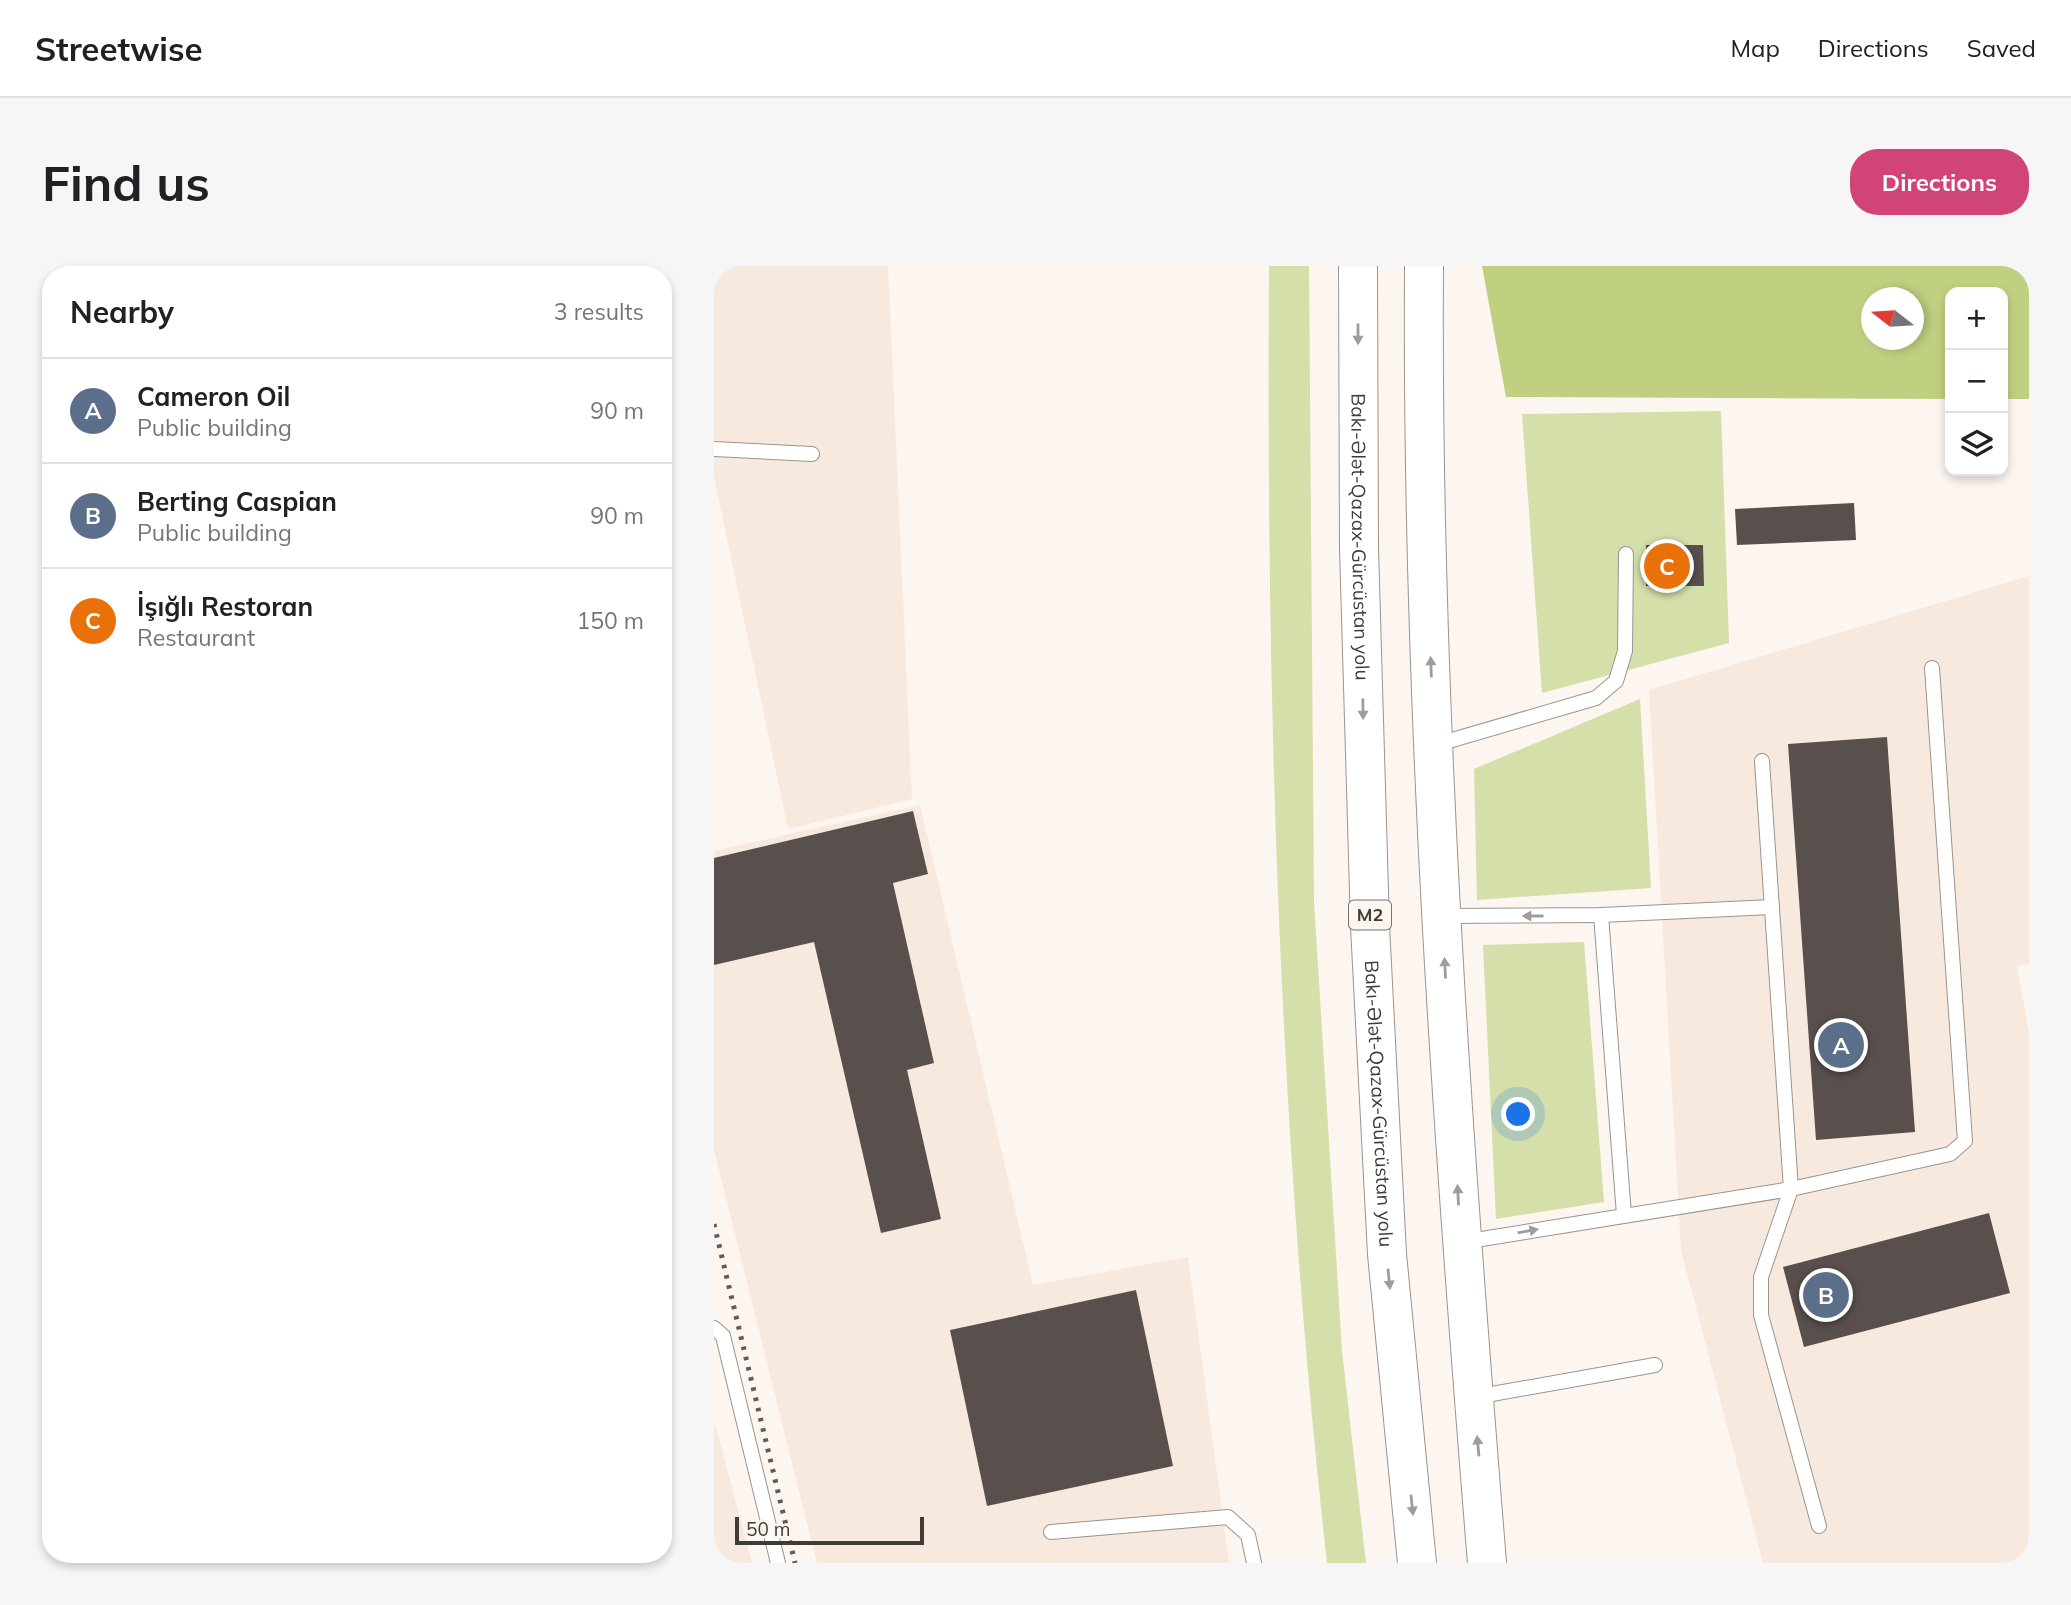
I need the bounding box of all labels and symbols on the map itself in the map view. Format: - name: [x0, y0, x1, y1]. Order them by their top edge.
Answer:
- north arrow: [1861, 287, 1924, 350]
- one-way arrow: [1352, 323, 1364, 345]
- street label: Bakı-Ələt-Qazax-Gürcüstan yolu: [1346, 393, 1375, 681]
- pin: C: [1644, 540, 1690, 592]
- one-way arrow: [1425, 656, 1436, 678]
- one-way arrow: [1357, 698, 1368, 720]
- road number: M2: [1349, 900, 1391, 930]
- one-way arrow: [1522, 910, 1544, 922]
- one-way arrow: [1439, 957, 1450, 979]
- street label: Bakı-Ələt-Qazax-Gürcüstan yolu: [1360, 960, 1399, 1248]
- pin: A: [1818, 1019, 1864, 1071]
- your location: [1501, 1097, 1535, 1131]
- one-way arrow: [1453, 1184, 1464, 1206]
- one-way arrow: [1518, 1225, 1540, 1236]
- one-way arrow: [1384, 1268, 1395, 1290]
- pin: B: [1803, 1269, 1849, 1321]
- one-way arrow: [1472, 1435, 1483, 1457]
- one-way arrow: [1406, 1494, 1417, 1516]
- scale bar: [735, 1514, 924, 1546]

